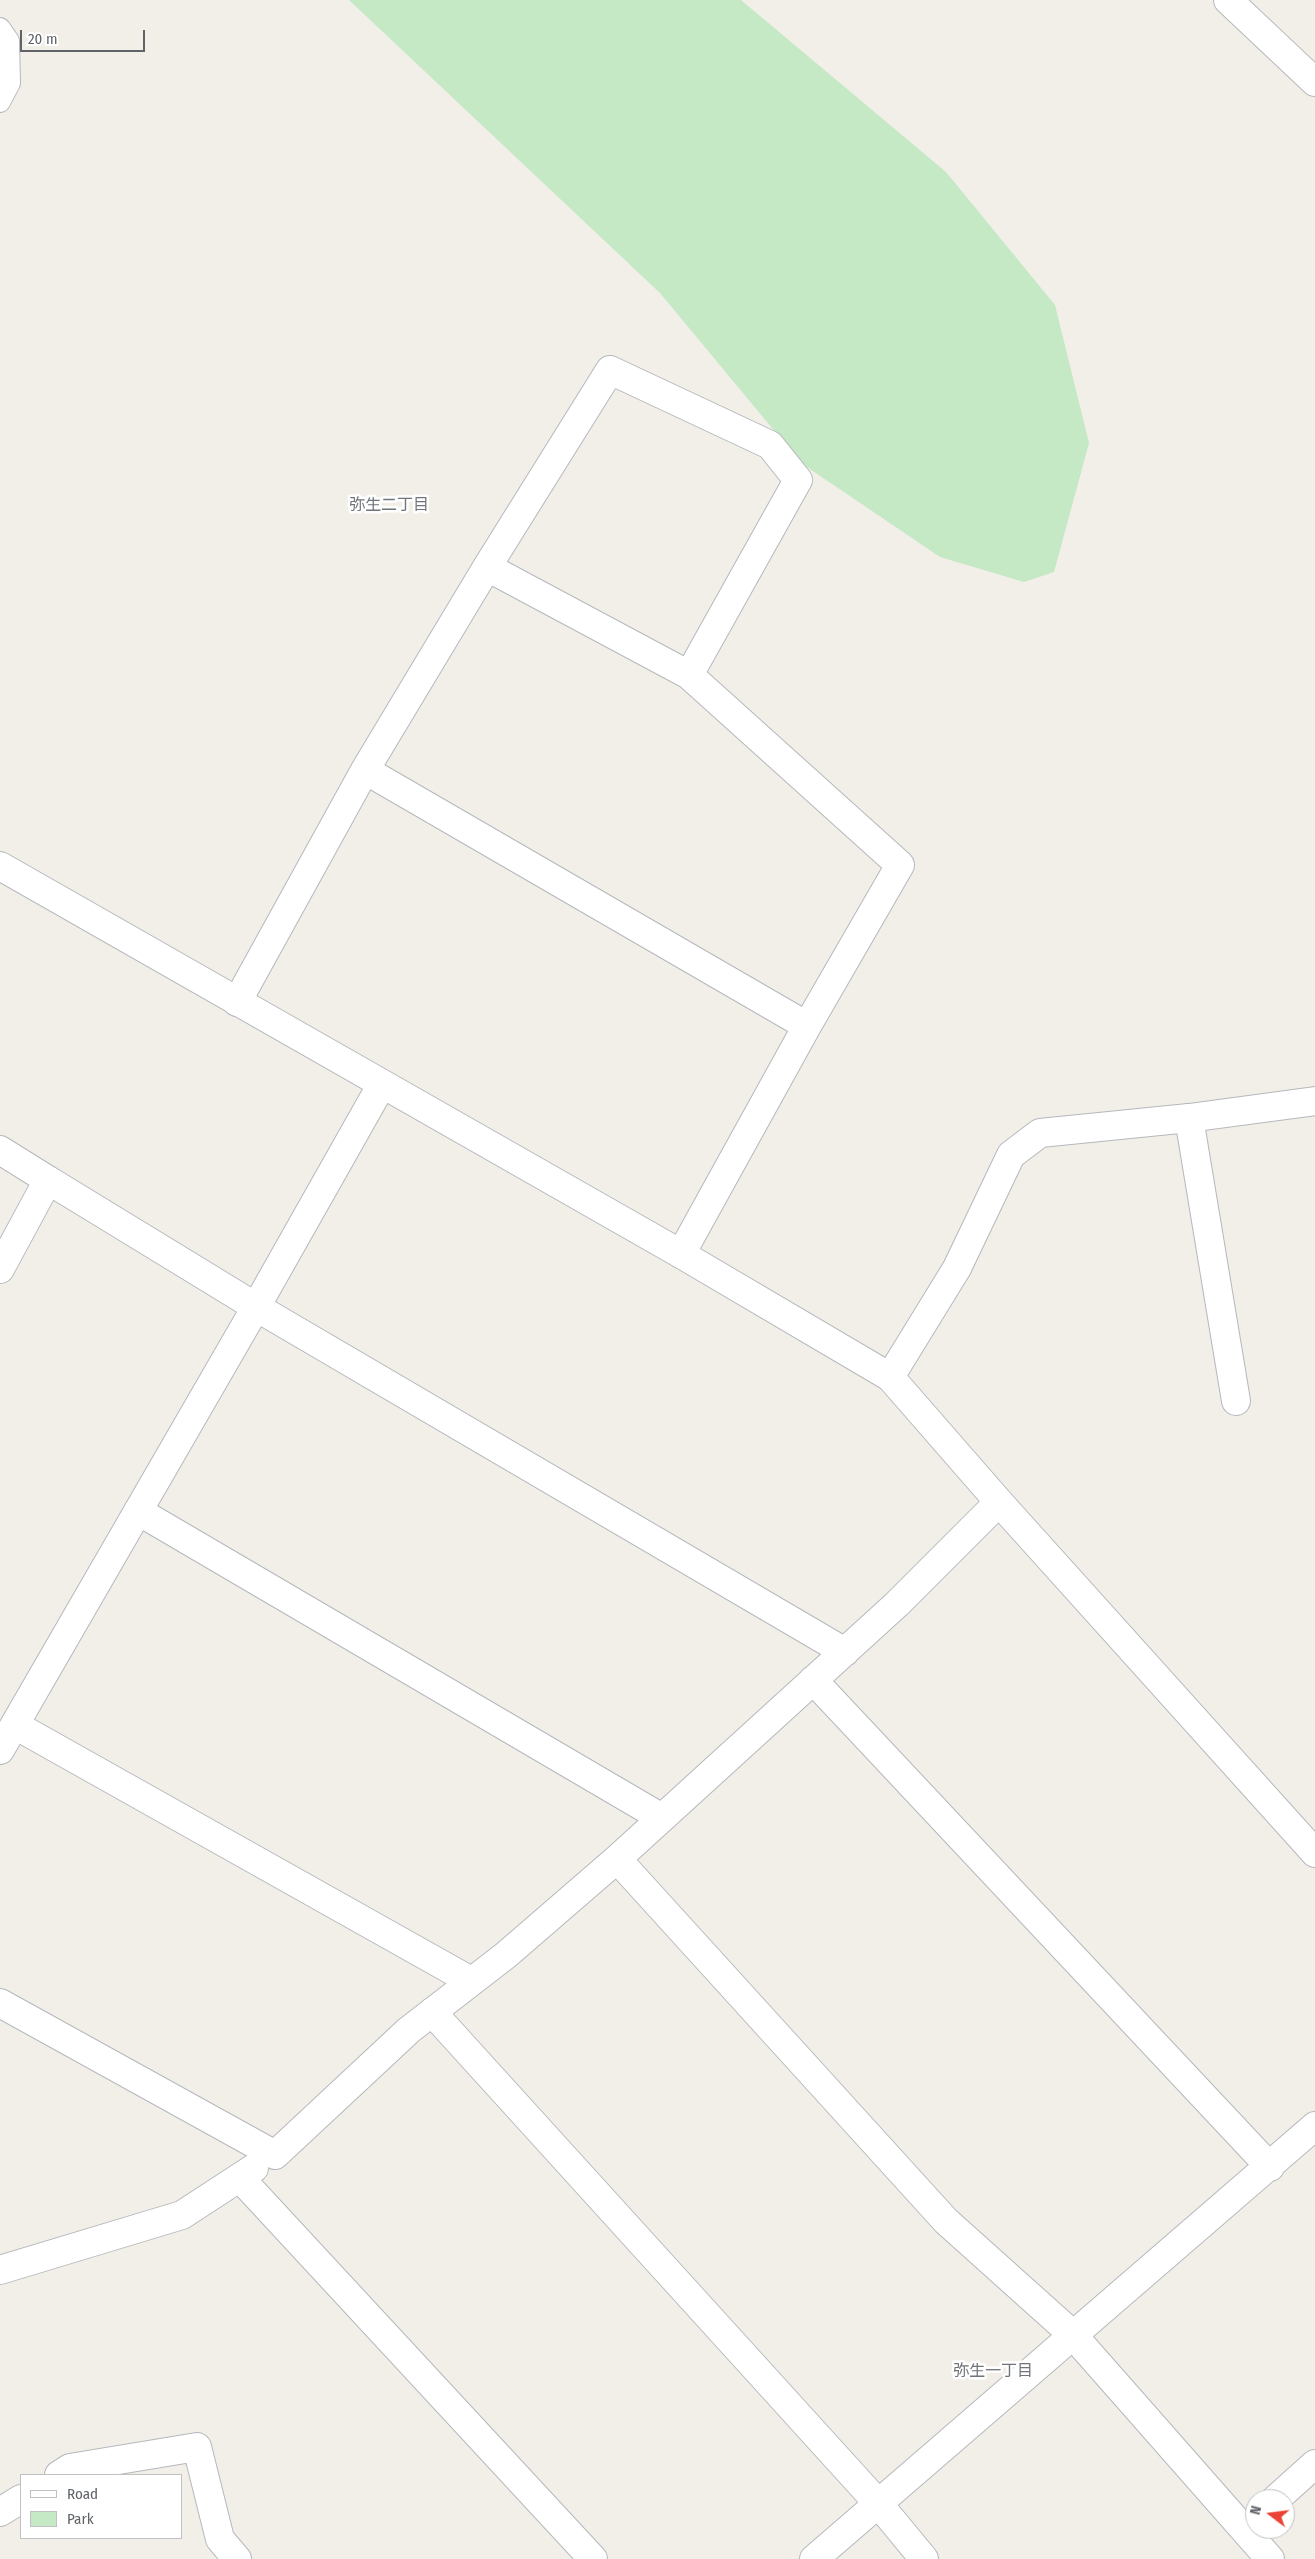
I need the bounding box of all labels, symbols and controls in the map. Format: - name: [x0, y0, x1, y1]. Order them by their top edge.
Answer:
- scale bar: [22, 20, 148, 52]
- text: 20 m: [28, 30, 58, 48]
- district label: 弥生二丁目: [349, 496, 429, 516]
- district label: 弥生一丁目: [953, 2362, 1033, 2382]
- legend: [20, 2474, 182, 2539]
- text: Road: [67, 2485, 98, 2503]
- north arrow: [1245, 2489, 1295, 2539]
- text: N: [1247, 2504, 1265, 2517]
- text: Park: [67, 2510, 94, 2528]

